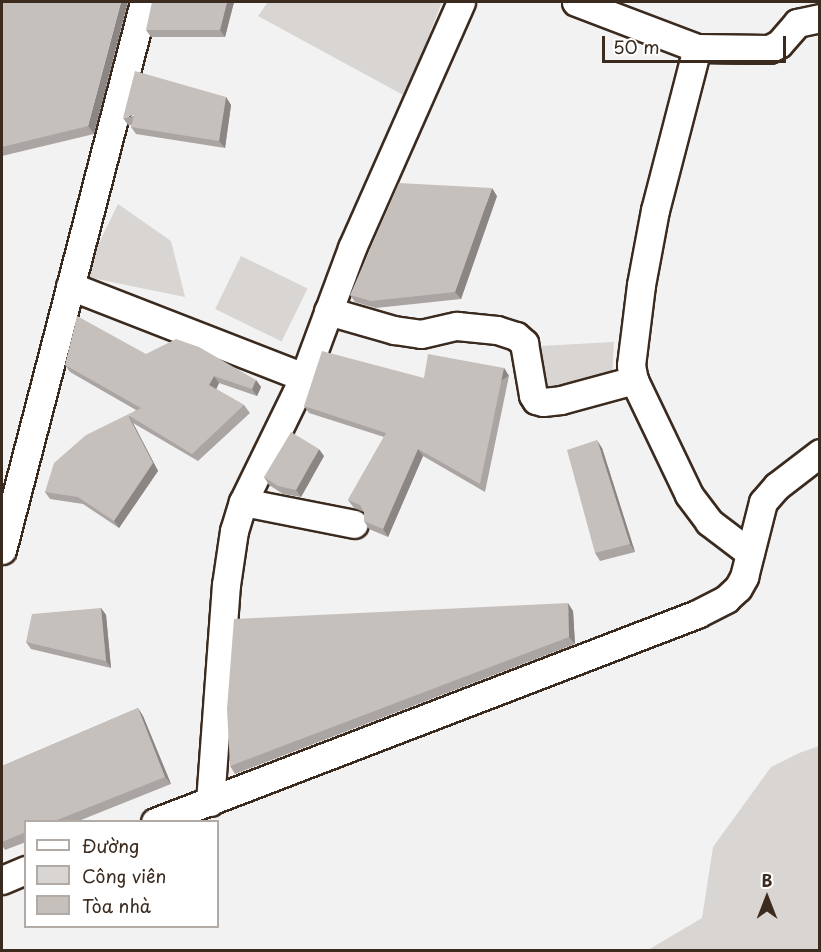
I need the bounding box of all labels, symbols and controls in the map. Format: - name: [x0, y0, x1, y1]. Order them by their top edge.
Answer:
- scale bar: [605, 24, 790, 62]
- text: 50 m: [613, 33, 660, 60]
- legend: [24, 820, 219, 928]
- text: Đường: [82, 832, 139, 859]
- text: Công viên: [82, 862, 166, 889]
- north arrow: [737, 868, 797, 928]
- text: B: [762, 868, 772, 892]
- text: Tòa nhà: [82, 892, 151, 919]

